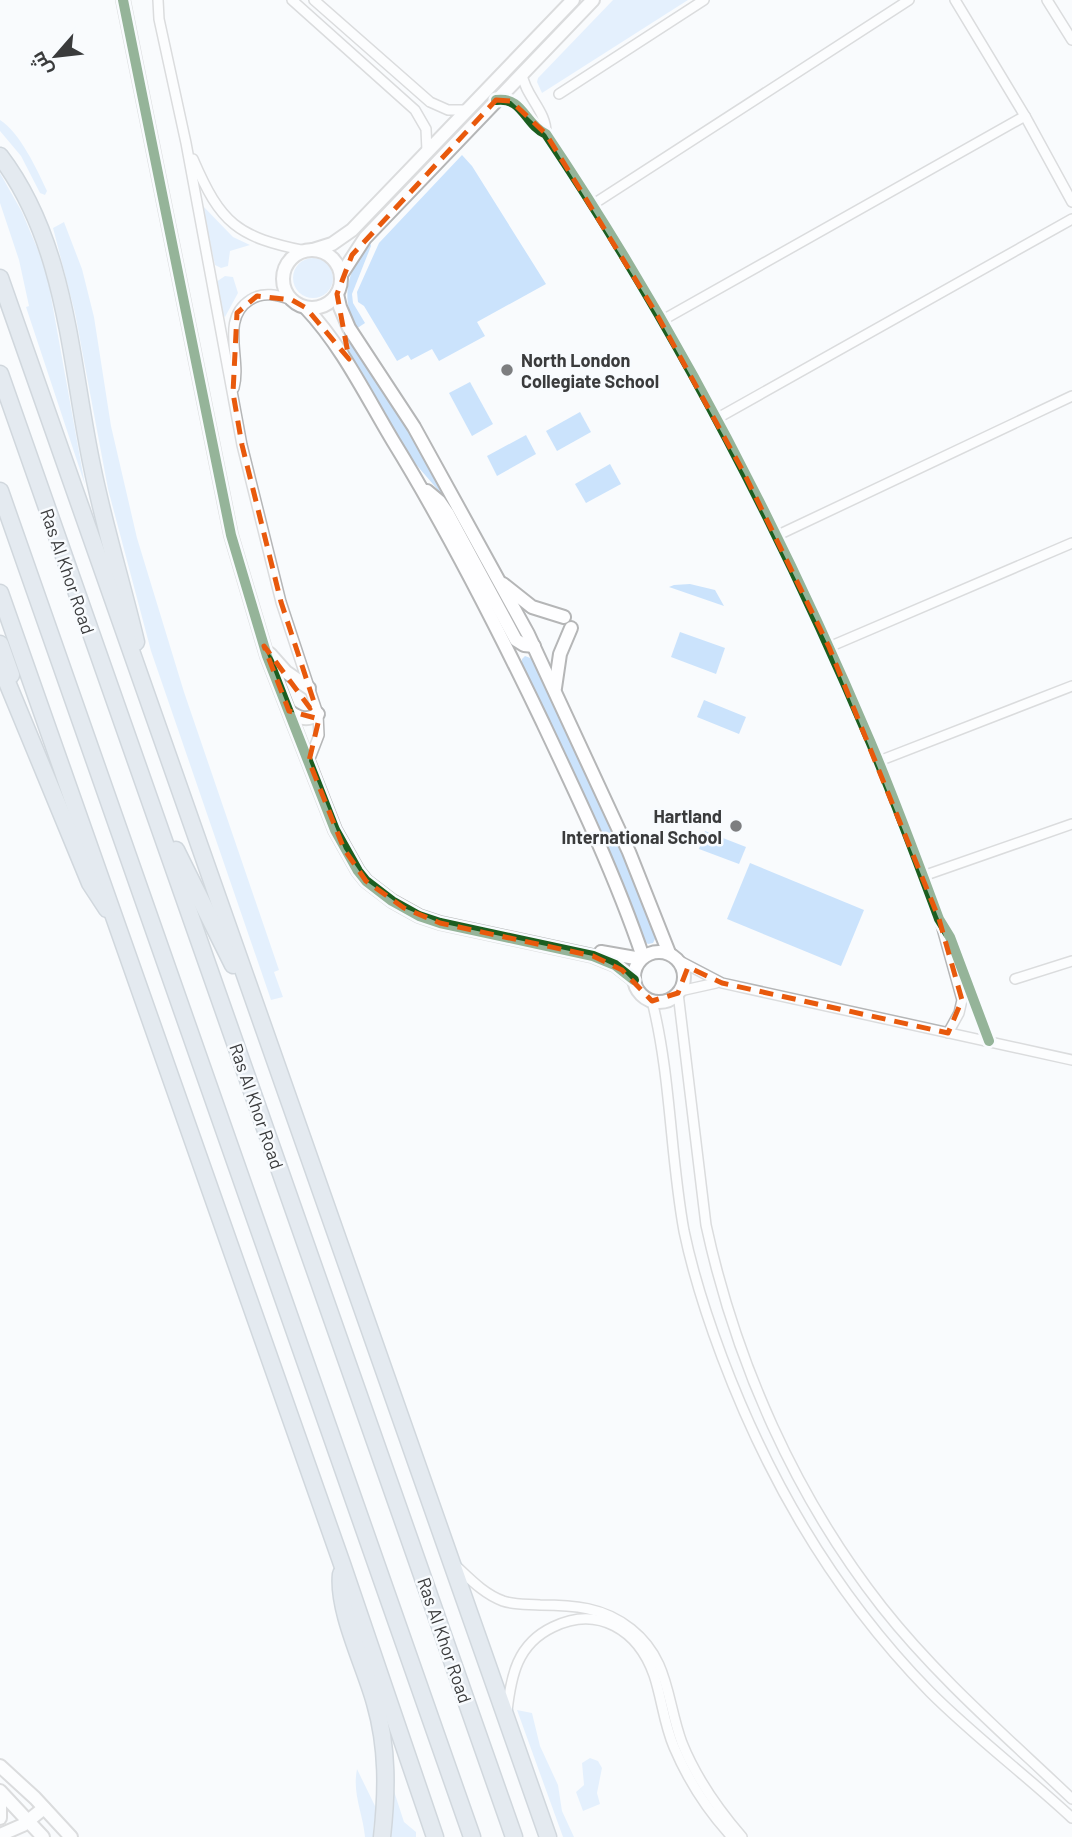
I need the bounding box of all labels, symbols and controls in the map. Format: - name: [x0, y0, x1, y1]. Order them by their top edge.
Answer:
- north arrow: [21, 21, 91, 91]
- text: ش: [25, 48, 57, 80]
- place label: North London Collegiate School: [521, 349, 659, 392]
- marker: North London Collegiate School: [499, 362, 515, 378]
- street label: Ras Al Khor Road: [36, 505, 100, 637]
- place label: Hartland International School: [561, 805, 722, 848]
- marker: Hartland International School: [728, 818, 744, 834]
- street label: Ras Al Khor Road: [225, 1040, 289, 1172]
- street label: Ras Al Khor Road: [413, 1574, 477, 1706]

